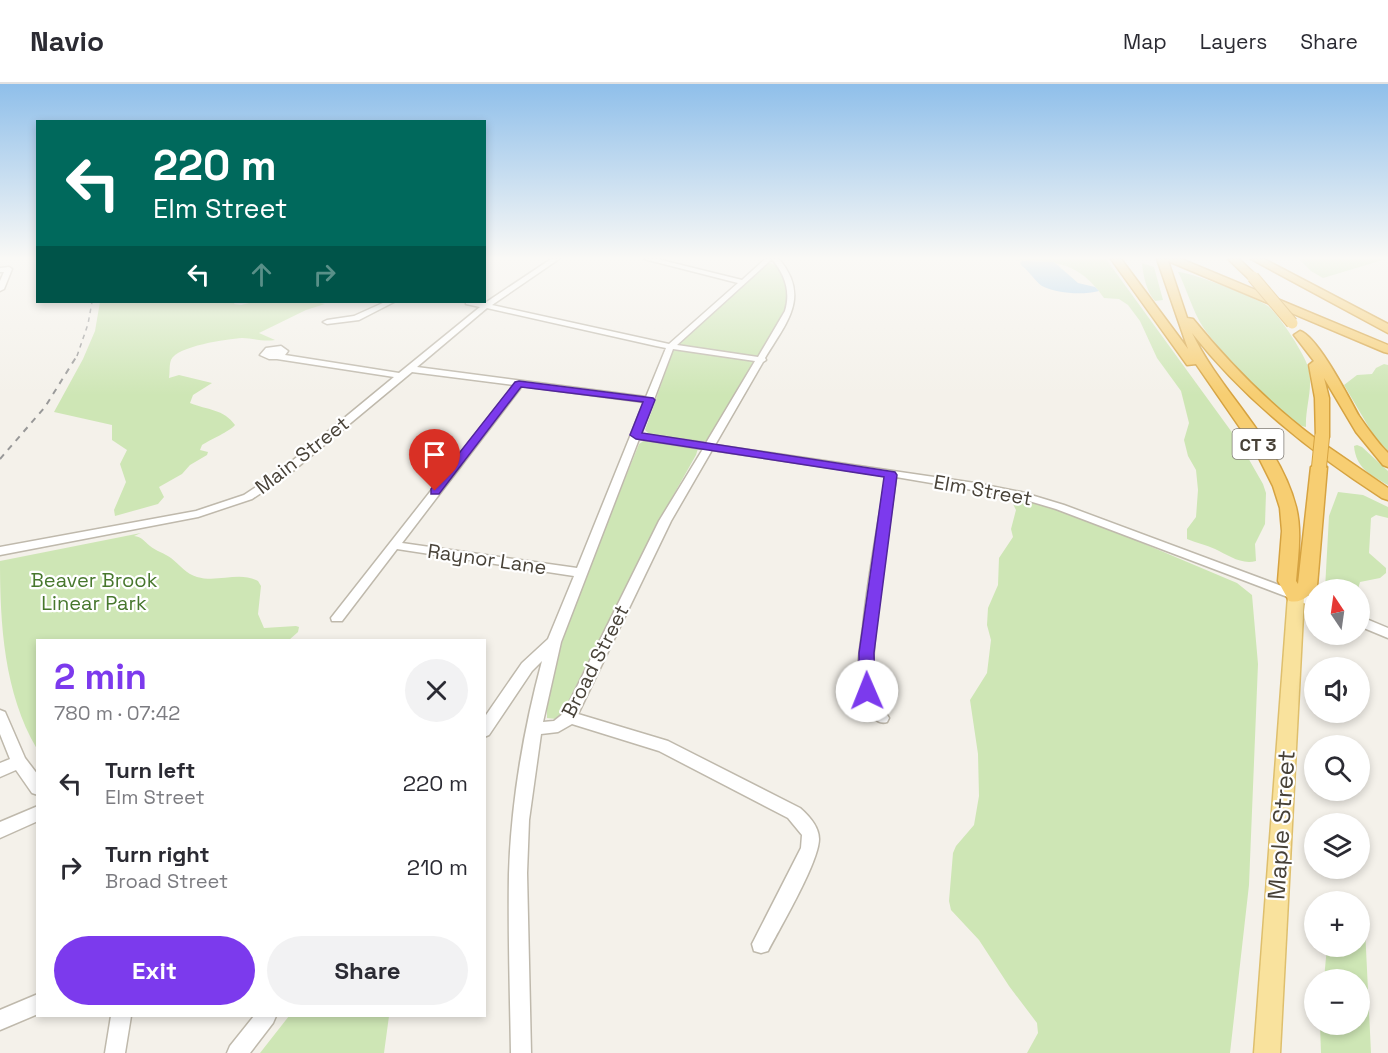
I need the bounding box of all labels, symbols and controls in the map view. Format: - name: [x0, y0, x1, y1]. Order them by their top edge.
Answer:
- text: Navio: [30, 23, 104, 59]
- text: Map: [1123, 28, 1167, 55]
- text: Layers: [1200, 28, 1267, 55]
- text: Share: [1300, 28, 1358, 55]
- text: 220 m: [153, 139, 277, 192]
- icon: left: [54, 144, 132, 222]
- text: Elm Street: [153, 191, 287, 226]
- icon: left: [182, 258, 215, 291]
- icon: ahead: [245, 258, 278, 291]
- icon: right: [308, 258, 341, 291]
- street label: Main Street: [250, 410, 354, 500]
- pin: [409, 429, 460, 491]
- road number: CT 3: [1232, 429, 1284, 459]
- icon: arrive: [418, 438, 451, 471]
- street label: Elm Street: [932, 469, 1034, 511]
- street label: Raynor Lane: [426, 538, 548, 580]
- park label: Beaver Brook Linear Park: [31, 567, 158, 616]
- north arrow: [1304, 579, 1370, 645]
- map controls: [1304, 579, 1370, 1035]
- street label: Broad Street: [555, 600, 635, 722]
- text: 2 min: [54, 654, 147, 700]
- button: sound: [1304, 657, 1370, 723]
- button: close: [405, 659, 468, 722]
- position arrow: [835, 659, 899, 723]
- text: 780 m · 07:42: [54, 700, 180, 726]
- button: search: [1304, 735, 1370, 801]
- street label: Maple Street: [1260, 749, 1302, 901]
- text: Turn left: [105, 756, 195, 784]
- icon: left: [54, 767, 87, 800]
- text: 220 m: [403, 769, 468, 797]
- text: Elm Street: [105, 784, 205, 810]
- button: layers: [1304, 813, 1370, 879]
- text: Turn right: [105, 840, 210, 868]
- icon: right: [54, 851, 87, 884]
- text: 210 m: [407, 853, 468, 881]
- text: Broad Street: [105, 868, 228, 894]
- button: +: [1304, 891, 1370, 957]
- button: Exit: [54, 936, 255, 1005]
- button: Share: [267, 936, 468, 1005]
- button: −: [1304, 969, 1370, 1035]

